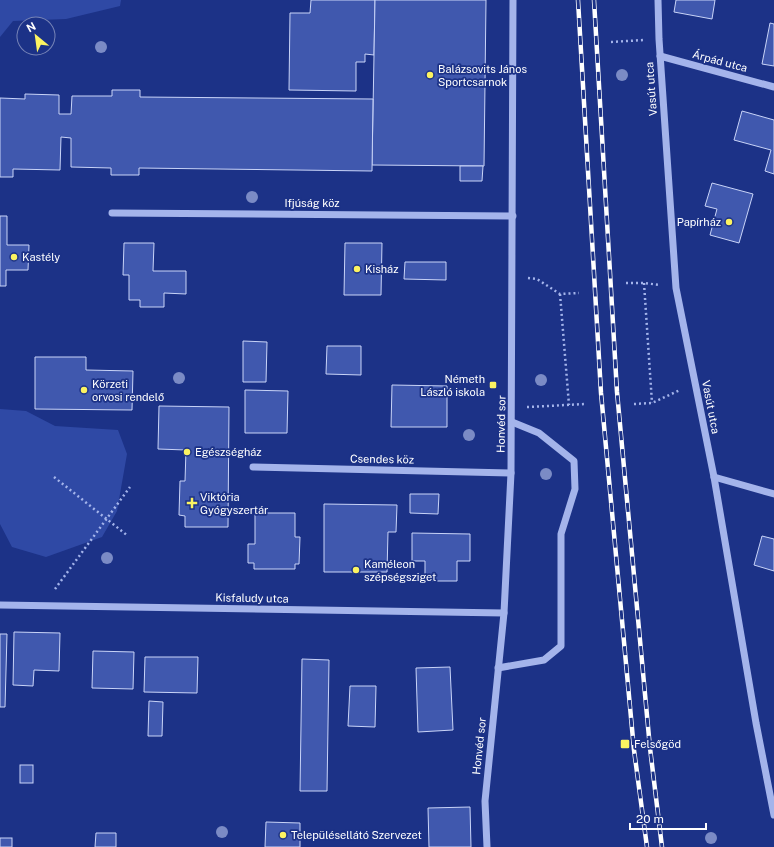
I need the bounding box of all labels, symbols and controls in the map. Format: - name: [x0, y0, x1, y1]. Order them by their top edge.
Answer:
- north arrow: [16, 16, 56, 56]
- text: N: [24, 20, 38, 35]
- street label: Árpád utca: [691, 47, 749, 74]
- street label: Vasút utca: [643, 61, 659, 117]
- place label: Balázsovits János Sportcsarnok: [438, 63, 527, 88]
- marker: Balázsovits János Sportcsarnok: [425, 70, 435, 80]
- street label: Ifjúság köz: [284, 197, 340, 209]
- place label: Papírház: [677, 216, 721, 228]
- marker: Papírház: [724, 217, 734, 227]
- place label: Kastély: [22, 251, 60, 263]
- marker: Kastély: [9, 252, 19, 262]
- place label: Kisház: [365, 263, 398, 275]
- marker: Kisház: [352, 264, 362, 274]
- place label: Németh László iskola: [420, 373, 485, 398]
- place label: Körzeti orvosi rendelő: [92, 378, 164, 403]
- street label: Vasút utca: [700, 379, 722, 435]
- marker: Németh László iskola: [488, 380, 498, 390]
- marker: Körzeti orvosi rendelő: [79, 385, 89, 395]
- street label: Honvéd sor: [494, 395, 508, 453]
- place label: Egészségház: [195, 446, 262, 458]
- marker: Egészségház: [182, 447, 192, 457]
- street label: Csendes köz: [350, 452, 414, 466]
- place label: Viktória Gyógyszertár: [200, 491, 268, 516]
- marker: Viktória Gyógyszertár: [187, 498, 197, 508]
- place label: Kaméleon szépségsziget: [364, 558, 436, 583]
- marker: Kaméleon szépségsziget: [351, 565, 361, 575]
- street label: Kisfaludy utca: [215, 591, 289, 605]
- street label: Honvéd sor: [470, 717, 488, 775]
- marker: Felsőgöd: [619, 738, 631, 750]
- place label: Felsőgöd: [634, 738, 681, 750]
- scale bar: [630, 805, 706, 831]
- text: 20 m: [636, 812, 664, 826]
- place label: Településellátó Szervezet: [291, 829, 422, 841]
- marker: Településellátó Szervezet: [278, 830, 288, 840]

